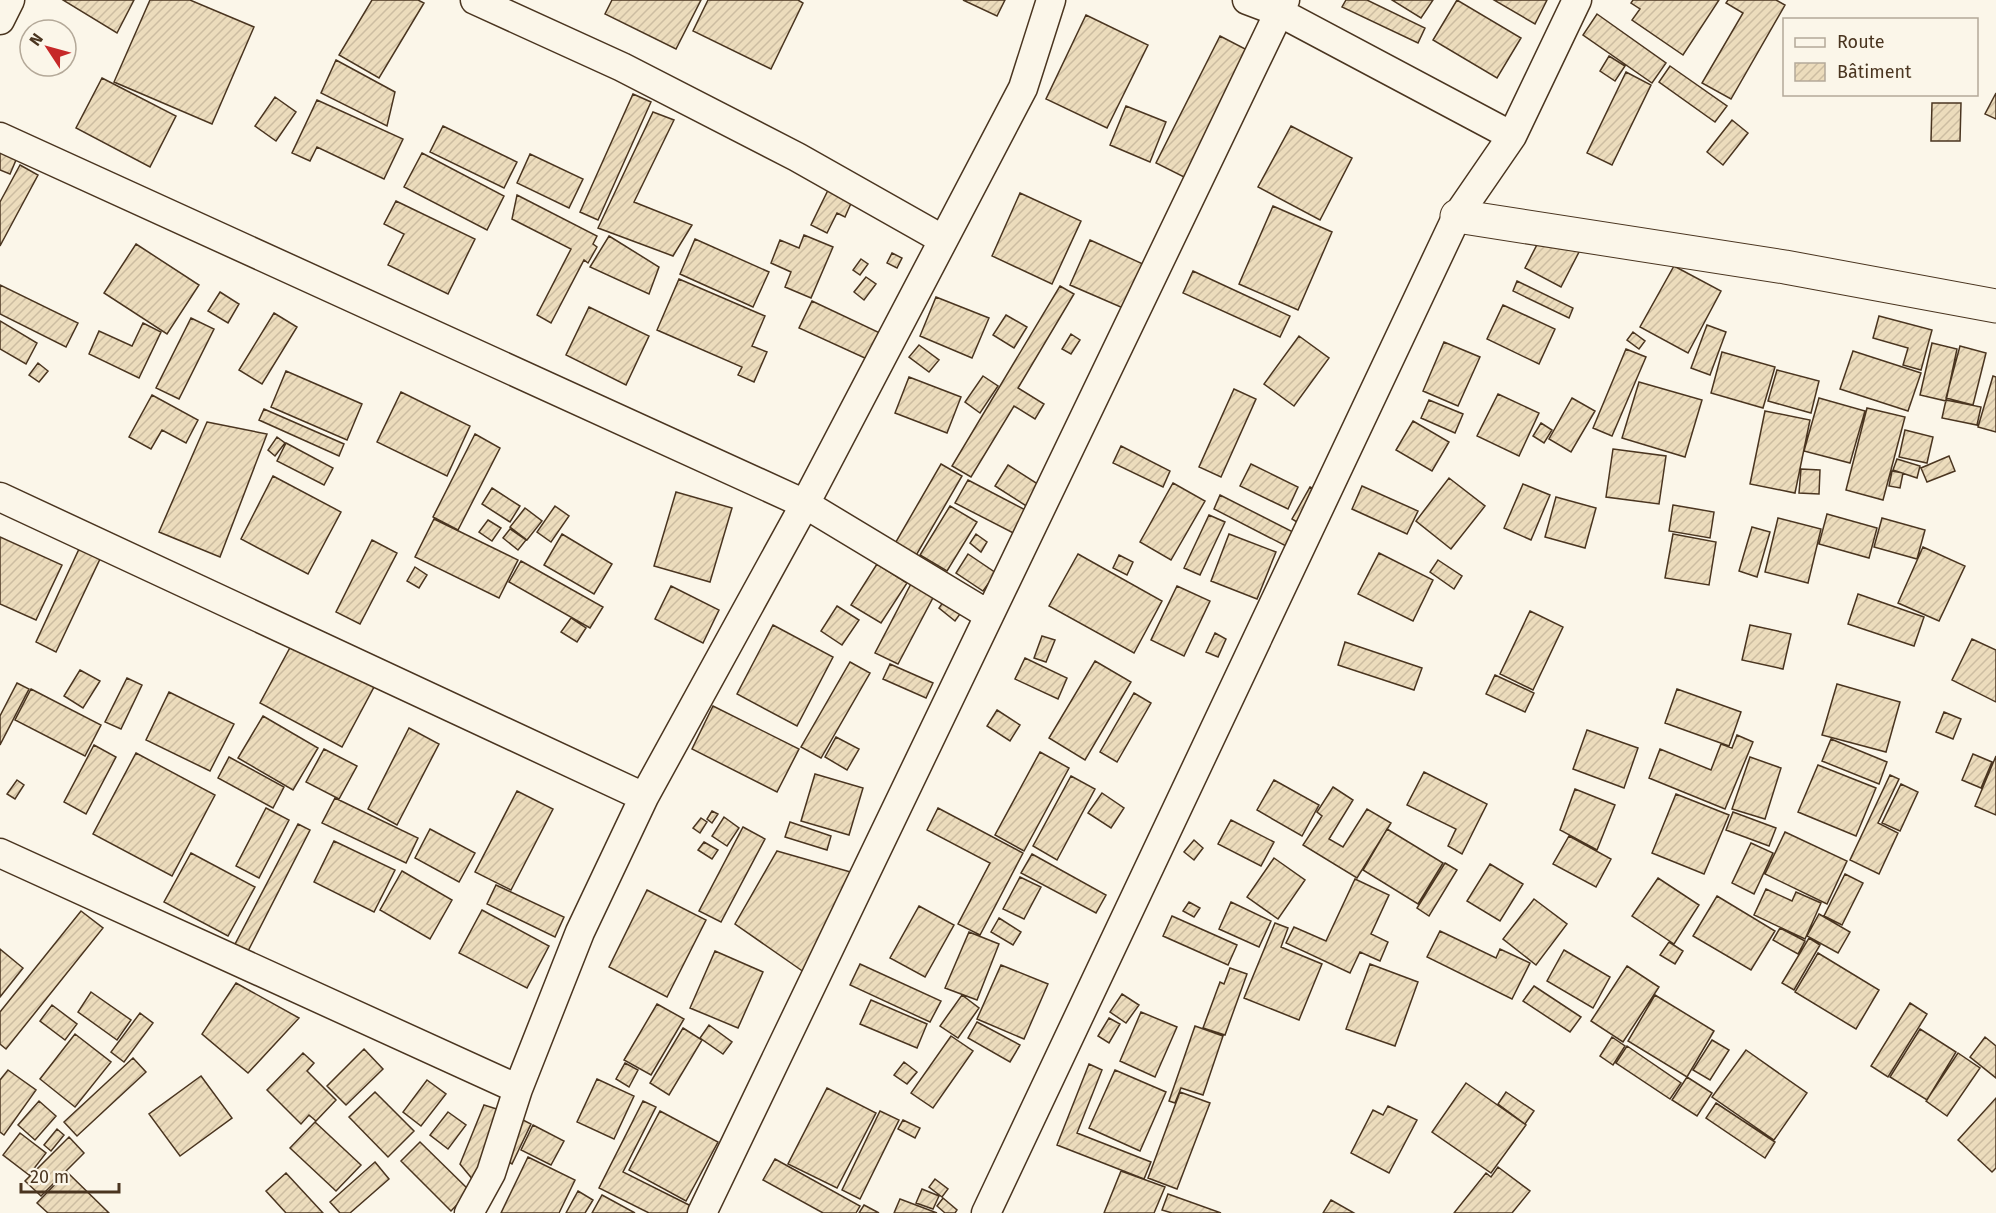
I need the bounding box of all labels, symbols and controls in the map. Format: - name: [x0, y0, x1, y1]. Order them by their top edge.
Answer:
- north arrow: [18, 18, 78, 78]
- legend: [1783, 18, 1978, 96]
- text: N: [25, 30, 47, 49]
- text: Route: [1837, 31, 1885, 53]
- text: Bâtiment: [1837, 61, 1912, 83]
- scale bar: [21, 1156, 118, 1194]
- text: 20 m: [30, 1166, 69, 1188]

